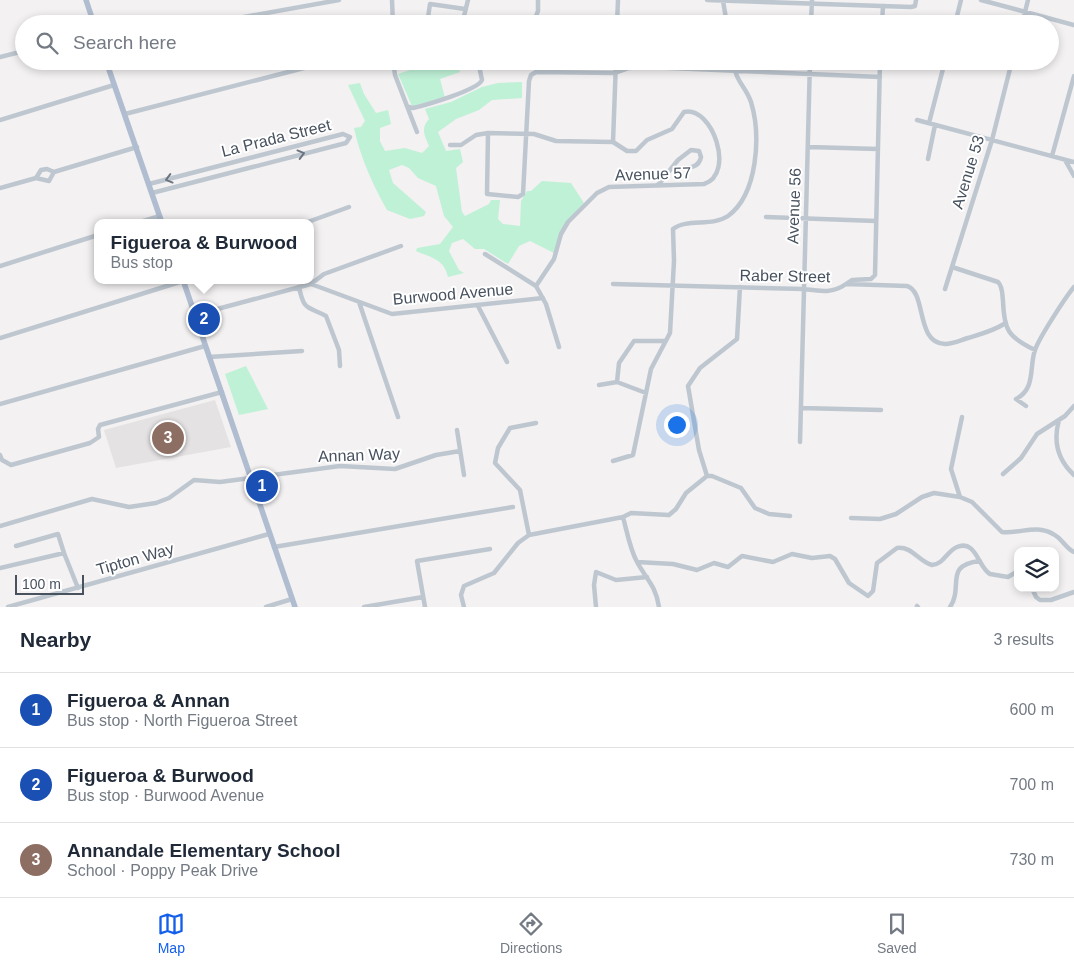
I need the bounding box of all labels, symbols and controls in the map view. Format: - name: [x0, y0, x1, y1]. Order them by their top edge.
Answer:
- search box: [15, 15, 1059, 70]
- icon: search: [33, 29, 61, 57]
- text: Search here: [73, 32, 177, 53]
- street label: La Prada Street: [220, 116, 333, 160]
- street label: Avenue 53: [949, 133, 987, 211]
- one-way arrow: [296, 150, 304, 160]
- street label: Avenue 57: [615, 164, 691, 184]
- street label: Avenue 56: [784, 168, 804, 244]
- one-way arrow: [164, 173, 173, 184]
- popup: [94, 219, 314, 284]
- text: Figueroa & Burwood: [111, 232, 297, 253]
- text: Bus stop: [111, 254, 173, 271]
- street label: Raber Street: [739, 267, 831, 285]
- street label: Burwood Avenue: [392, 280, 514, 308]
- pin: 2: [188, 300, 220, 338]
- your location: [664, 412, 690, 438]
- pin: 3: [152, 419, 184, 457]
- street label: Annan Way: [318, 445, 400, 465]
- pin: 1: [246, 467, 278, 505]
- street label: Tipton Way: [94, 540, 176, 578]
- map controls: [1014, 547, 1059, 592]
- button: layers: [1014, 547, 1059, 592]
- scale bar: [15, 572, 84, 595]
- text: 100 m: [22, 576, 61, 592]
- text: Nearby: [20, 628, 91, 651]
- text: 3 results: [994, 631, 1054, 648]
- text: Figueroa & Annan: [67, 690, 230, 711]
- text: 1: [32, 701, 40, 718]
- text: 600 m: [1010, 701, 1054, 718]
- text: Bus stop · North Figueroa Street: [67, 712, 297, 729]
- text: Figueroa & Burwood: [67, 765, 254, 786]
- text: 2: [32, 776, 40, 793]
- text: 700 m: [1010, 776, 1054, 793]
- text: Bus stop · Burwood Avenue: [67, 787, 264, 804]
- text: Annandale Elementary School: [67, 840, 340, 861]
- text: 3: [32, 851, 40, 868]
- text: 730 m: [1010, 851, 1054, 868]
- text: School · Poppy Peak Drive: [67, 862, 258, 879]
- tab: Map: [157, 910, 185, 956]
- tab: Directions: [500, 910, 562, 956]
- tab: Saved: [877, 910, 917, 956]

